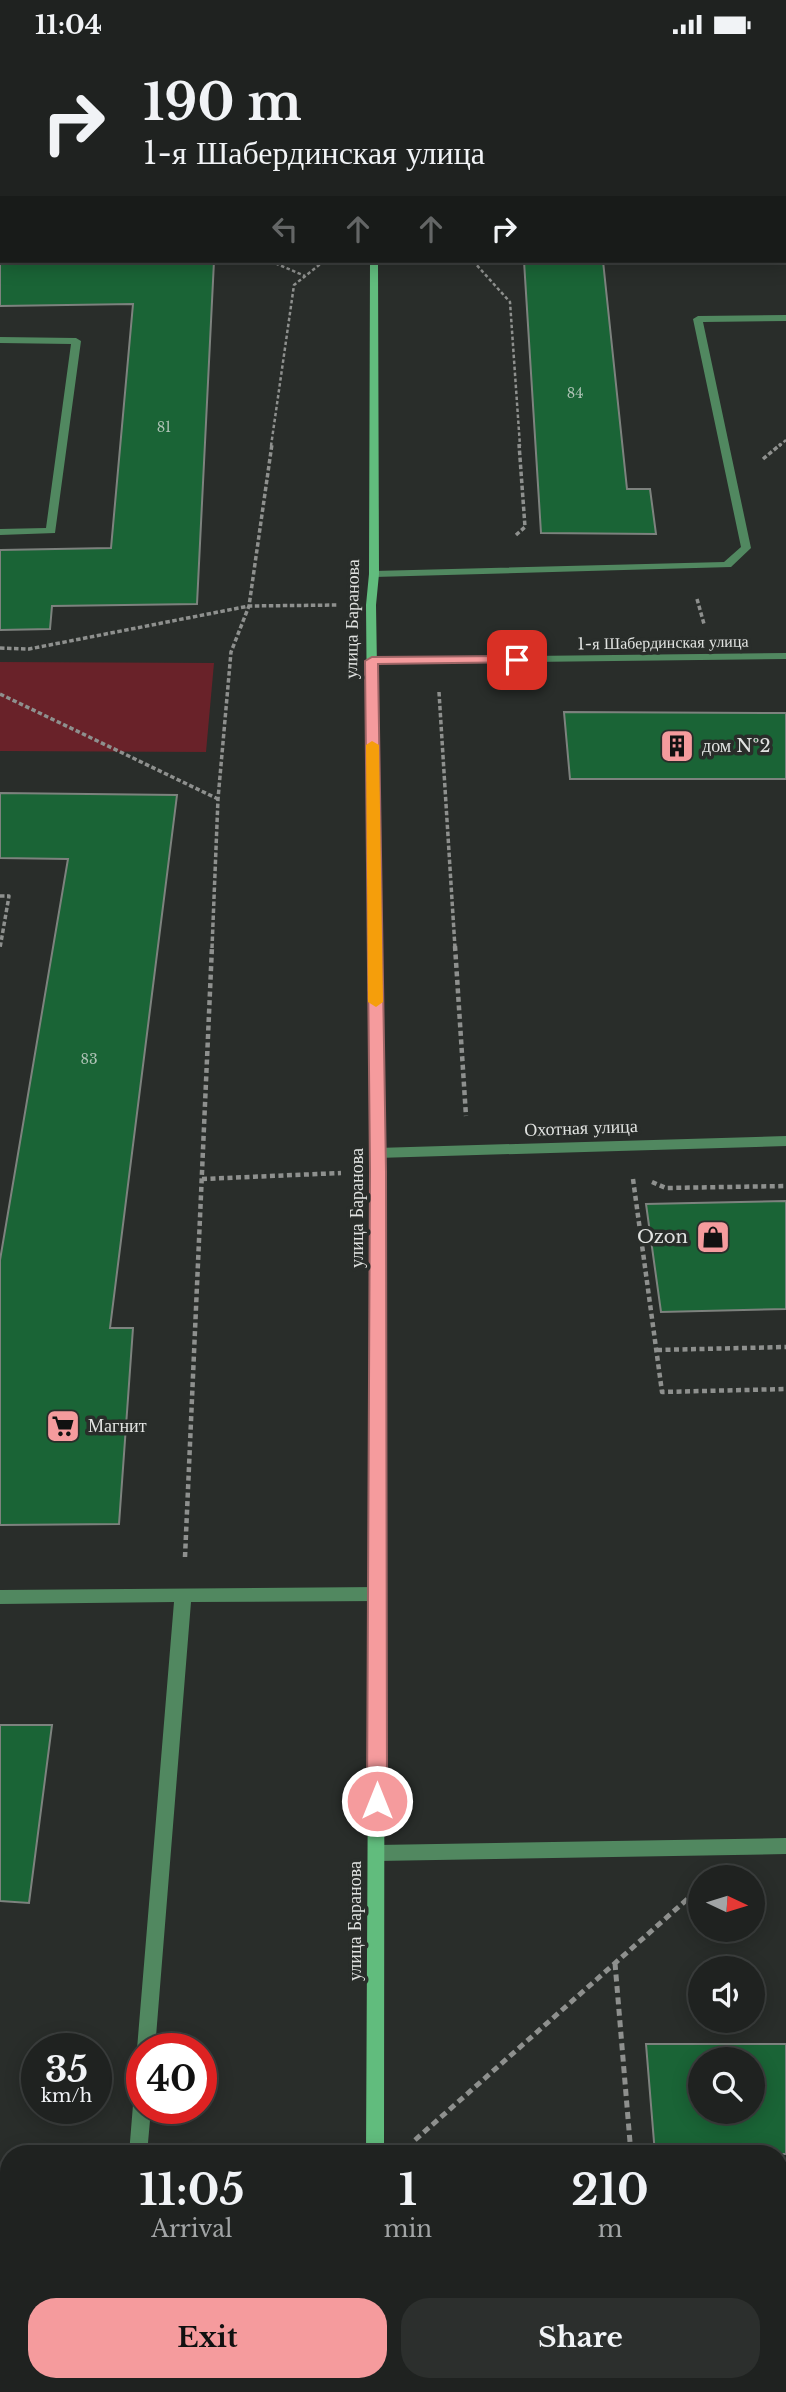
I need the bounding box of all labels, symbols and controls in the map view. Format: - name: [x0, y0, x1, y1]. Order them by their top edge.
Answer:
- text: 11:04: [35, 9, 102, 41]
- text: 190 m: [143, 72, 302, 133]
- icon: right: [28, 77, 119, 168]
- text: 1-я Шабердинская улица: [143, 133, 485, 173]
- icon: left: [266, 210, 304, 248]
- icon: ahead: [339, 210, 377, 248]
- icon: ahead: [412, 210, 450, 248]
- icon: right: [485, 210, 523, 248]
- house number: 84: [567, 384, 583, 402]
- house number: 81: [157, 418, 171, 436]
- street label: улица Баранова: [340, 559, 364, 679]
- pin: [487, 630, 547, 690]
- street label: 1-я Шабердинская улица: [577, 631, 749, 653]
- icon: arrive: [498, 641, 536, 679]
- building icon: дом №2: [658, 727, 696, 765]
- place label: дом №2: [702, 735, 771, 757]
- house number: 83: [80, 1050, 98, 1068]
- street label: Охотная улица: [524, 1115, 638, 1141]
- street label: улица Баранова: [346, 1148, 368, 1268]
- shop icon: Ozon: [694, 1218, 732, 1256]
- place label: Ozon: [637, 1226, 688, 1248]
- supermarket icon: Магнит: [44, 1407, 82, 1445]
- place label: Магнит: [88, 1415, 147, 1437]
- position arrow: [340, 1764, 414, 1838]
- street label: улица Баранова: [344, 1861, 366, 1981]
- north arrow: [688, 1865, 765, 1943]
- map controls: [688, 1865, 765, 2124]
- button: sound: [688, 1956, 765, 2033]
- speed limit sign: 40: [126, 2033, 217, 2124]
- button: search: [688, 2047, 765, 2124]
- text: 35: [45, 2048, 88, 2091]
- text: km/h: [41, 2085, 92, 2107]
- text: 11:05: [139, 2164, 245, 2216]
- text: 1: [399, 2164, 417, 2216]
- text: 210: [571, 2164, 649, 2216]
- text: Arrival: [151, 2215, 233, 2243]
- text: min: [384, 2215, 432, 2243]
- text: m: [598, 2215, 622, 2243]
- button: Exit: [28, 2298, 387, 2378]
- button: Share: [401, 2298, 760, 2378]

